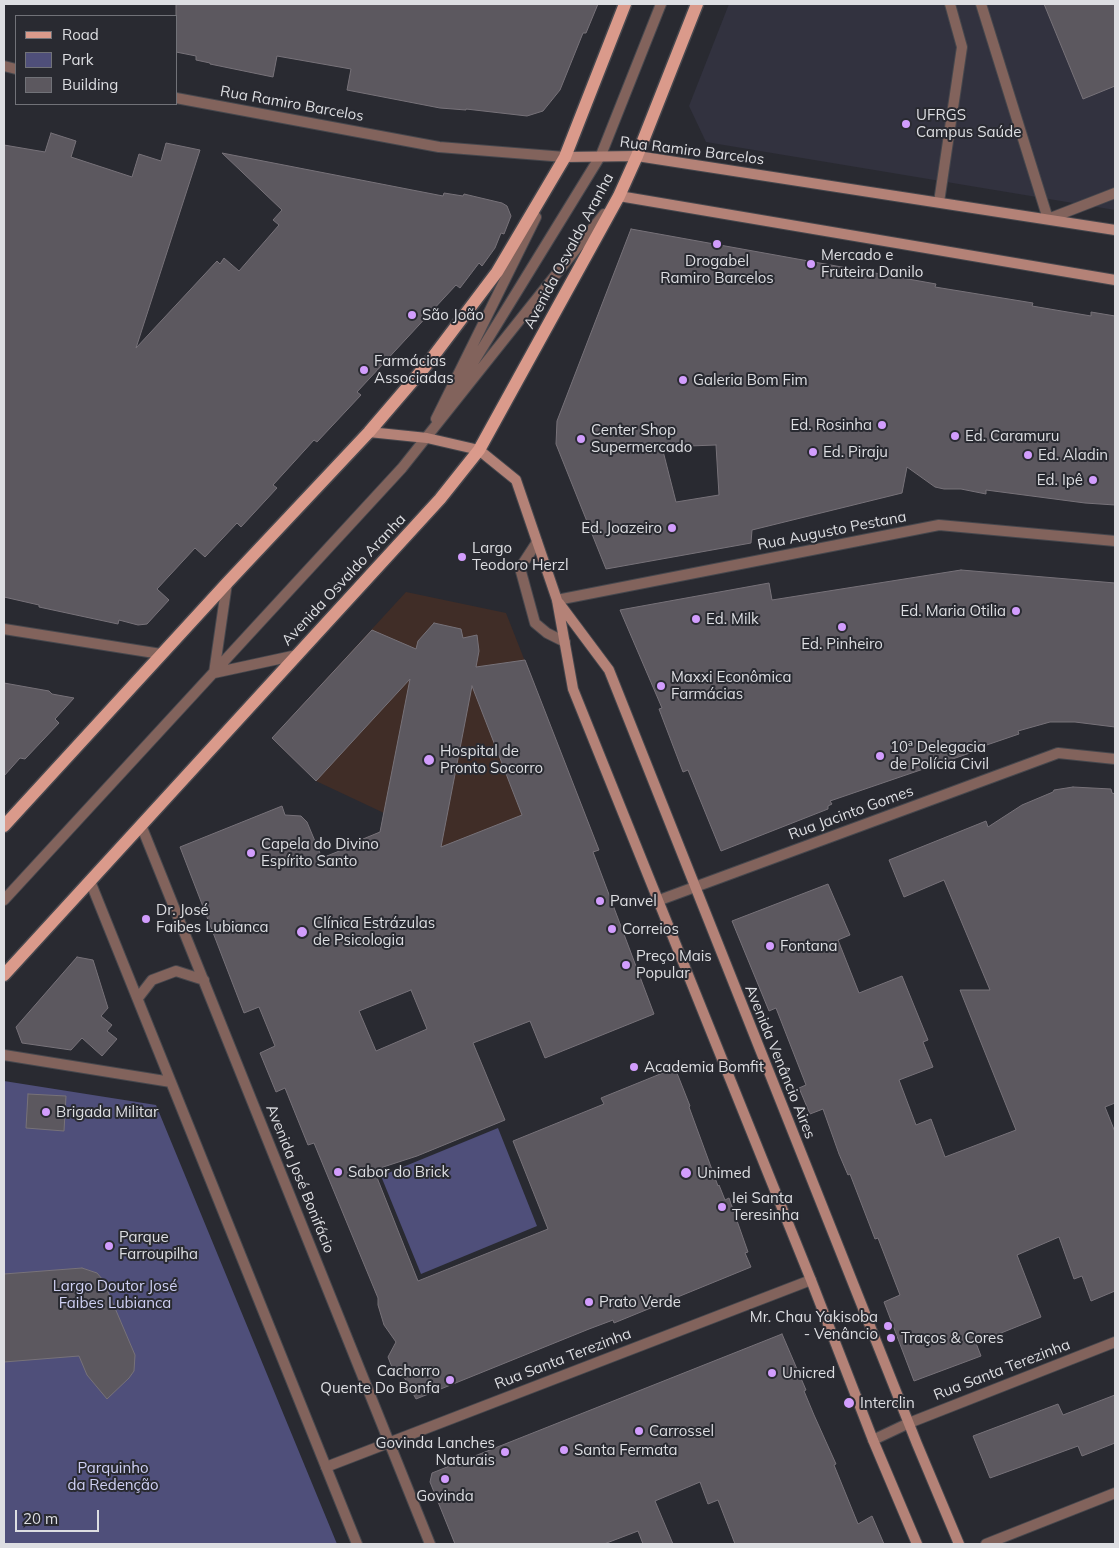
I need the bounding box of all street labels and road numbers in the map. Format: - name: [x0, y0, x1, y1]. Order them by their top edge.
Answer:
- street label: Rua Ramiro Barcelos: [219, 83, 365, 125]
- street label: Rua Ramiro Barcelos: [619, 133, 765, 169]
- street label: Avenida Osvaldo Aranha: [520, 170, 618, 332]
- street label: Rua Augusto Pestana: [756, 508, 908, 554]
- street label: Avenida Osvaldo Aranha: [278, 510, 410, 650]
- street label: Rua Jacinto Gomes: [786, 782, 916, 844]
- street label: Avenida Venâncio Aires: [741, 982, 819, 1142]
- street label: Avenida José Bonifácio: [262, 1102, 338, 1256]
- street label: Rua Santa Terezinha: [492, 1325, 634, 1393]
- street label: Rua Santa Terezinha: [931, 1336, 1073, 1404]

